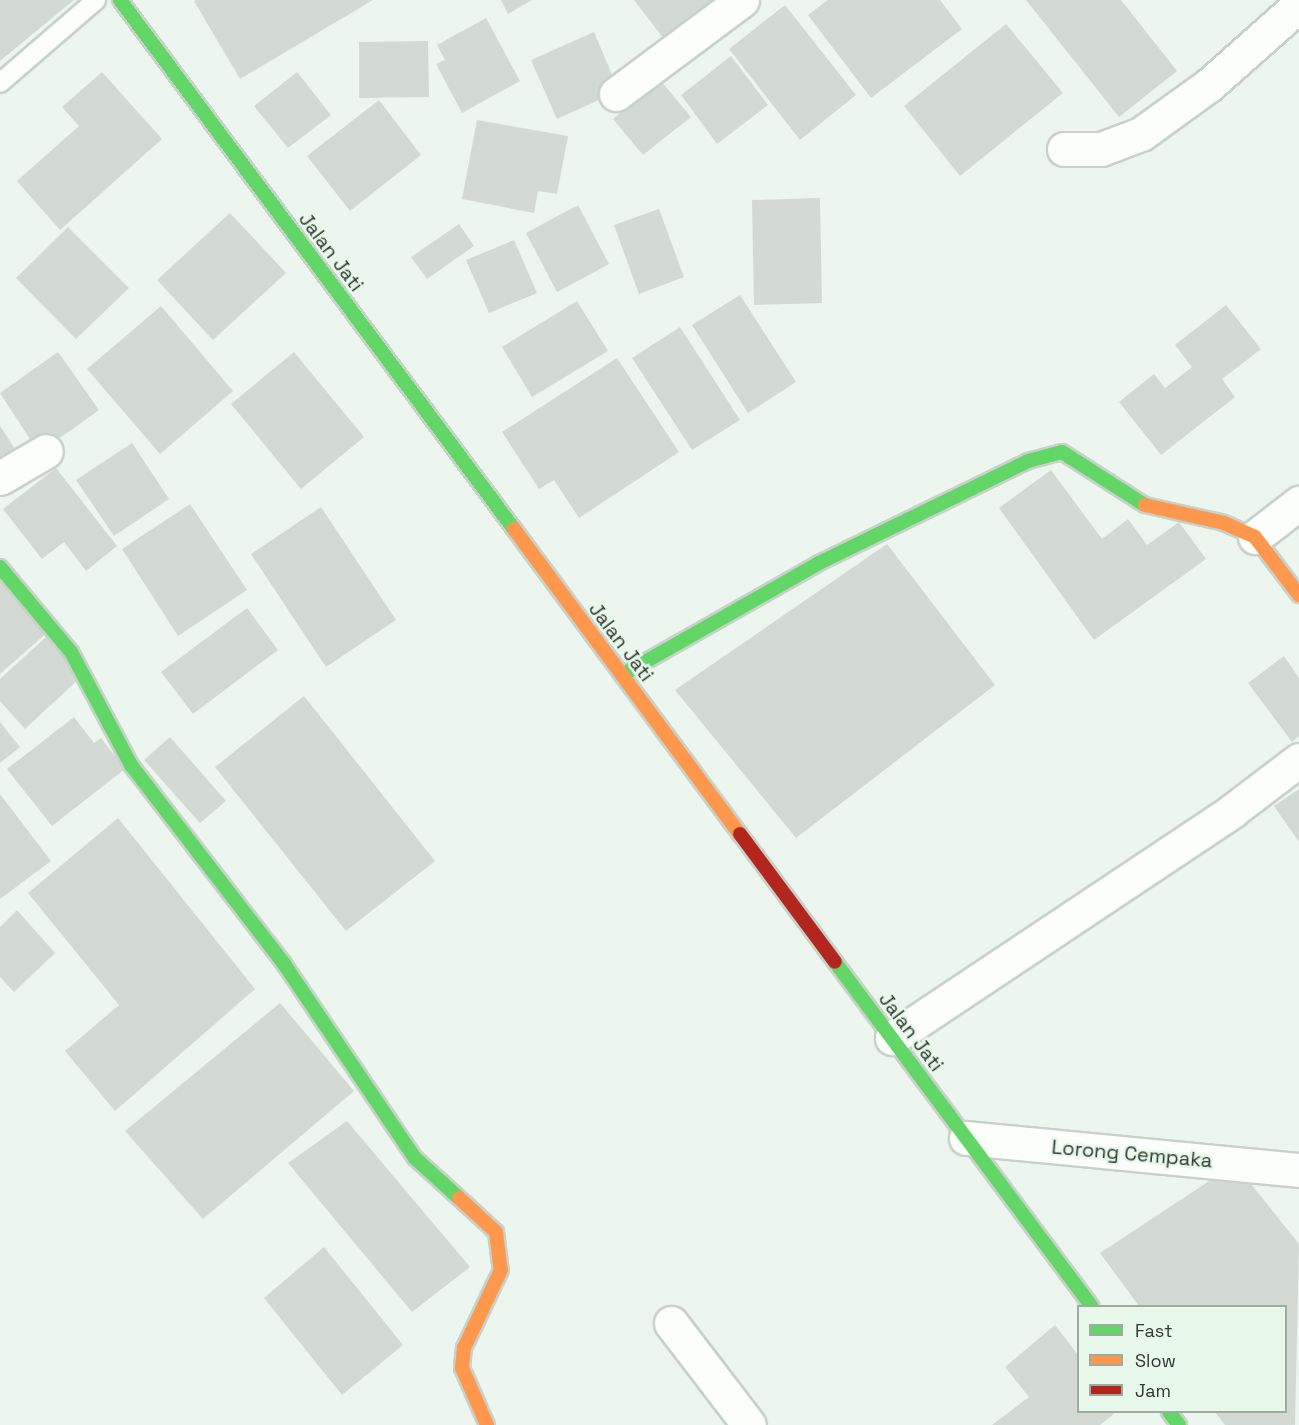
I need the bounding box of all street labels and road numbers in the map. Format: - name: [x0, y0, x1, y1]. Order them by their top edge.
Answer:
- street label: Jalan Jati: [293, 208, 369, 296]
- street label: Jalan Jati: [583, 598, 659, 686]
- street label: Jalan Jati: [873, 988, 949, 1076]
- street label: Lorong Cempaka: [1051, 1135, 1213, 1173]

